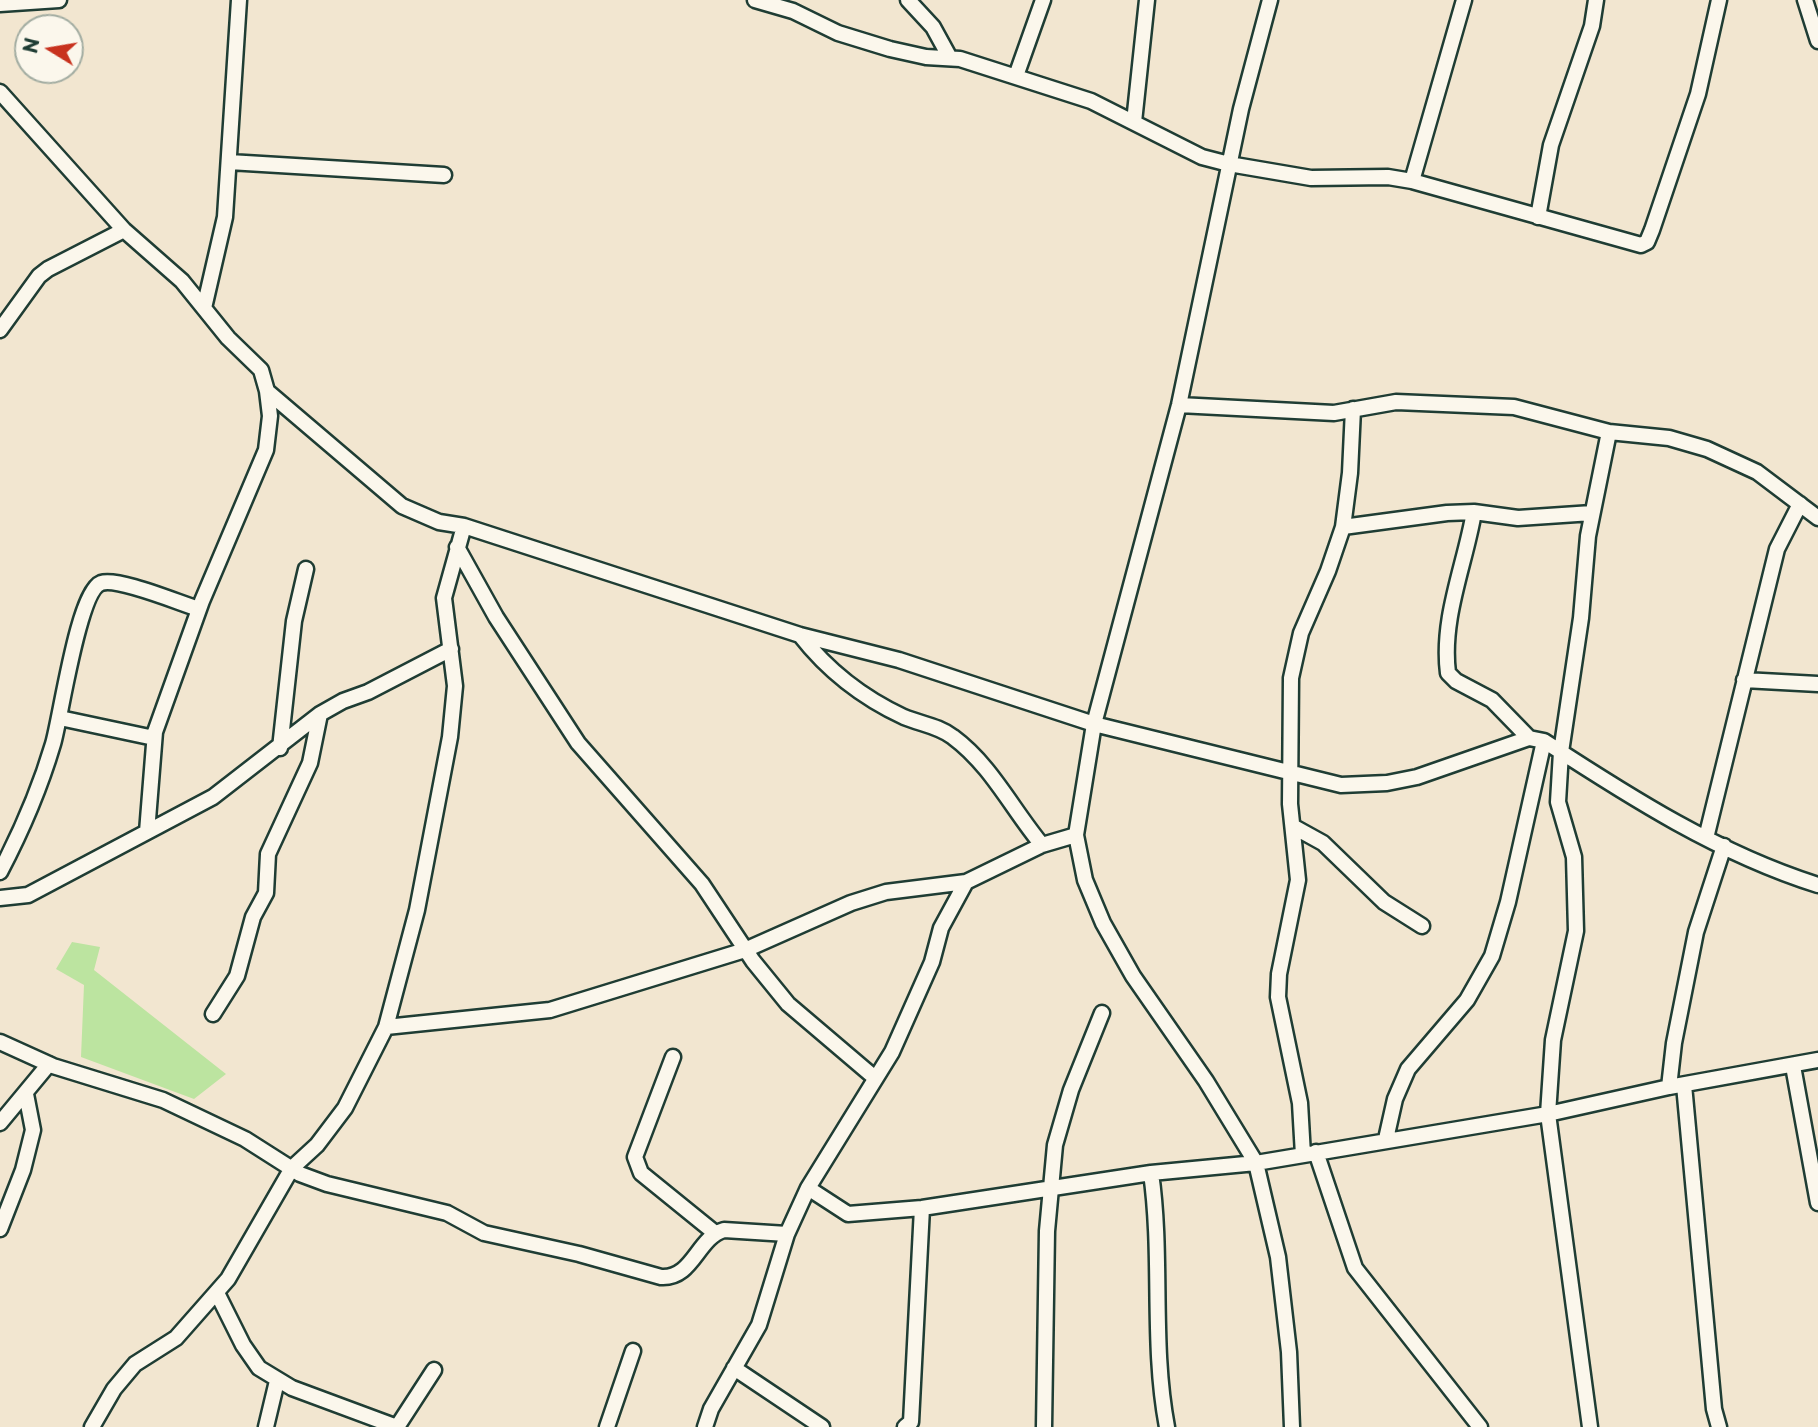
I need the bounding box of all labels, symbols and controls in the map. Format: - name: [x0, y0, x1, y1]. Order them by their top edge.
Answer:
- north arrow: [14, 14, 84, 84]
- text: N: [15, 35, 46, 55]

